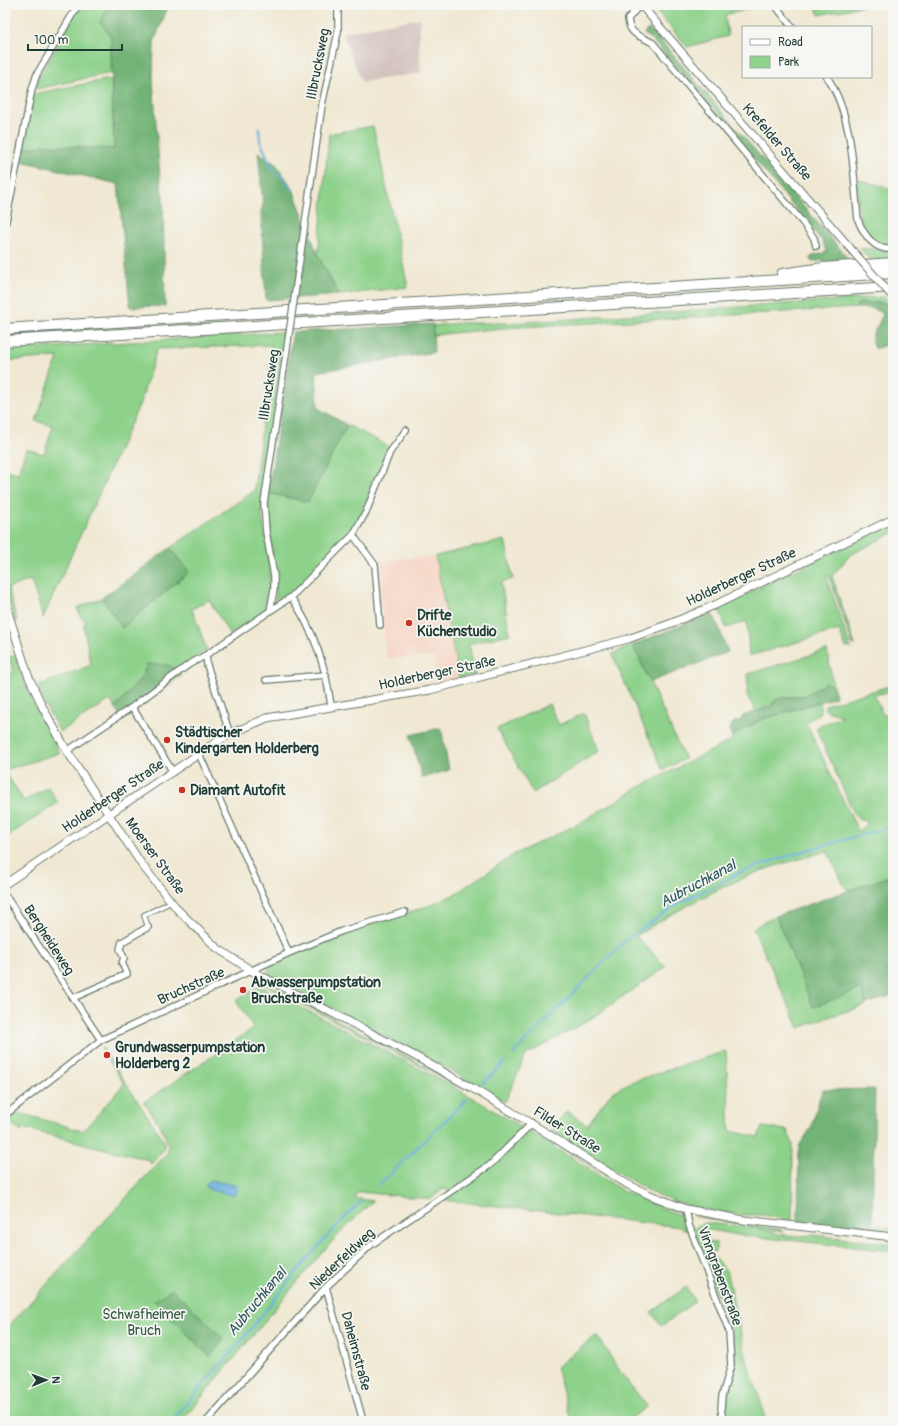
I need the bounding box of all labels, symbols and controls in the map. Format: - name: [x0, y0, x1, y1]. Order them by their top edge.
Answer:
- scale bar: [28, 26, 122, 52]
- legend: [742, 26, 872, 78]
- street label: Illbrucksweg: [303, 27, 333, 101]
- text: 100 m: [34, 33, 69, 48]
- text: Road: [778, 35, 803, 50]
- text: Park: [778, 55, 799, 70]
- street label: Krefelder Straße: [739, 100, 815, 184]
- street label: Illbrucksweg: [255, 348, 283, 422]
- street label: Holderberger Straße: [683, 544, 799, 610]
- place label: Drifte Küchenstudio: [417, 607, 497, 640]
- marker: Drifte Küchenstudio: [404, 618, 414, 628]
- street label: Holderberger Straße: [377, 652, 497, 694]
- place label: Städtischer Kindergarten Holderberg: [175, 724, 319, 757]
- marker: Städtischer Kindergarten Holderberg: [162, 735, 172, 745]
- street label: Holderberger Straße: [59, 756, 167, 836]
- place label: Diamant Autofit: [190, 782, 286, 799]
- marker: Diamant Autofit: [177, 785, 187, 795]
- street label: Moerser Straße: [122, 814, 189, 898]
- water label: Aubruchkanal: [657, 855, 741, 912]
- street label: Bergheideweg: [20, 902, 78, 978]
- street label: Bruchstraße: [155, 964, 227, 1008]
- place label: Abwasserpumpstation Bruchstraße: [251, 974, 381, 1007]
- marker: Abwasserpumpstation Bruchstraße: [238, 985, 248, 995]
- place label: Grundwasserpumpstation Holderberg 2: [115, 1039, 265, 1072]
- marker: Grundwasserpumpstation Holderberg 2: [102, 1050, 112, 1060]
- street label: Filder Straße: [530, 1103, 604, 1157]
- street label: Niederfeldweg: [306, 1224, 378, 1294]
- street label: Vinngrabenstraße: [694, 1224, 746, 1328]
- water label: Aubruchkanal: [223, 1263, 292, 1340]
- park label: Schwafheimer Bruch: [102, 1306, 186, 1339]
- street label: Daheimstraße: [337, 1310, 375, 1392]
- north arrow: [26, 1360, 66, 1400]
- text: N: [49, 1376, 62, 1384]

